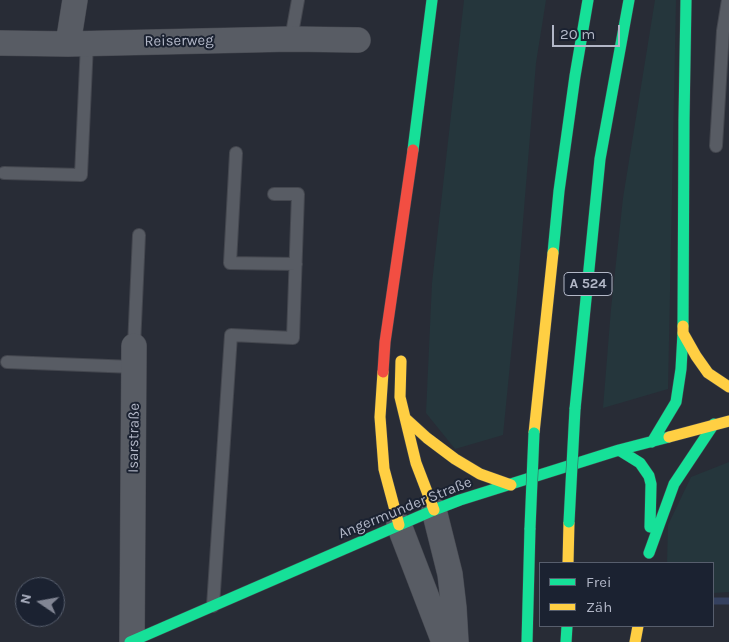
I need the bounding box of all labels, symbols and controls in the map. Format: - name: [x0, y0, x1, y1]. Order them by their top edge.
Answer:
- scale bar: [554, 15, 622, 47]
- text: 20 m: [560, 25, 595, 43]
- street label: Reiserweg: [144, 31, 214, 51]
- road number: A 524: [564, 272, 612, 296]
- street label: Isarstraße: [124, 403, 144, 473]
- street label: Angermunder Straße: [336, 473, 474, 543]
- legend: [539, 562, 714, 627]
- text: Frei: [586, 573, 611, 591]
- north arrow: [15, 577, 65, 627]
- text: N: [16, 592, 35, 606]
- text: Zäh: [586, 598, 612, 616]

